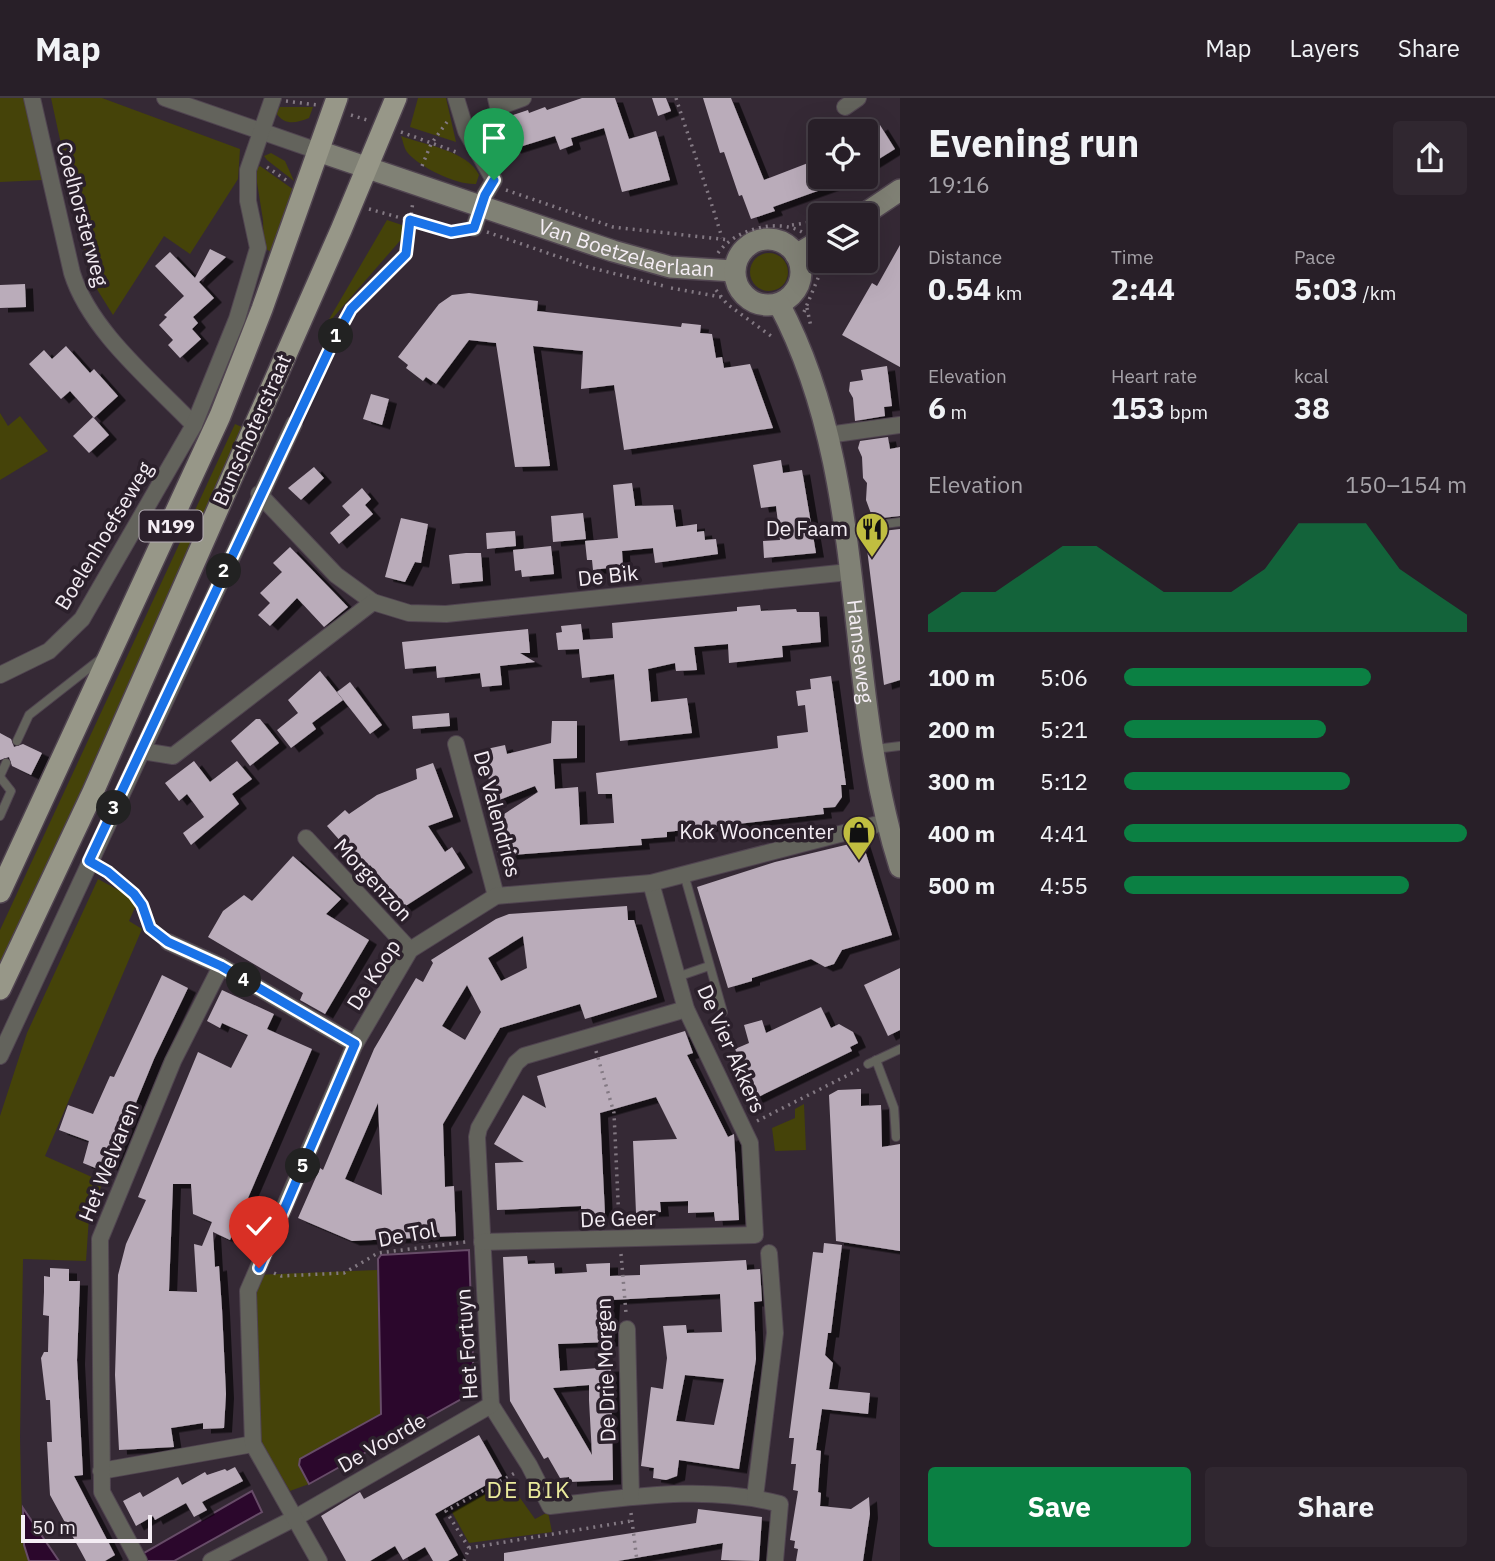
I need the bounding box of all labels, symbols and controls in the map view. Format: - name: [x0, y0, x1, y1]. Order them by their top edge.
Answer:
- text: Map: [35, 27, 101, 70]
- text: Map: [1205, 32, 1252, 64]
- text: Layers: [1290, 32, 1360, 64]
- text: Share: [1398, 32, 1460, 64]
- pin: [464, 108, 524, 180]
- text: Evening run: [928, 118, 1139, 167]
- icon: arrive: [475, 119, 513, 157]
- map controls: [808, 119, 878, 273]
- button: locate: [808, 119, 878, 189]
- button: share: [1393, 121, 1467, 195]
- street label: Coelhorsterweg: [50, 138, 116, 289]
- text: 19:16: [928, 169, 990, 199]
- button: layers: [808, 203, 878, 273]
- street label: Van Boetzelaerlaan: [534, 212, 715, 283]
- text: Distance: [928, 245, 1002, 269]
- text: Time: [1111, 245, 1154, 269]
- text: Pace: [1294, 245, 1335, 269]
- text: 0.54: [928, 269, 991, 308]
- text: 2:44: [1111, 269, 1175, 308]
- text: 5:03: [1294, 269, 1358, 308]
- text: km: [991, 281, 1022, 305]
- text: /km: [1358, 281, 1396, 305]
- pin: 1: [318, 318, 354, 354]
- text: 1: [330, 323, 341, 347]
- street label: Bunschoterstraat: [205, 349, 297, 510]
- text: Elevation: [928, 364, 1007, 388]
- text: Heart rate: [1111, 364, 1197, 388]
- text: kcal: [1294, 364, 1329, 388]
- text: 6: [928, 388, 946, 427]
- text: 153: [1111, 388, 1165, 427]
- text: 38: [1294, 388, 1330, 427]
- text: m: [946, 400, 967, 424]
- text: bpm: [1165, 400, 1208, 424]
- street label: Boelenhoefseweg: [48, 456, 159, 615]
- text: Elevation: [928, 469, 1023, 499]
- text: 150–154 m: [1345, 469, 1467, 499]
- road number: N199: [140, 510, 202, 542]
- restaurant icon: De Faam: [853, 510, 891, 559]
- place label: De Faam: [766, 514, 848, 542]
- pin: 2: [206, 554, 242, 588]
- text: 2: [218, 558, 229, 582]
- street label: De Bik: [576, 558, 639, 592]
- street label: Hamseweg: [841, 598, 881, 705]
- text: 100 m: [928, 662, 995, 692]
- text: 5:06: [1040, 662, 1088, 692]
- text: 200 m: [928, 714, 995, 744]
- text: 5:21: [1040, 714, 1088, 744]
- street label: De Valendries: [468, 747, 528, 880]
- text: 300 m: [928, 766, 995, 796]
- text: 5:12: [1040, 766, 1088, 796]
- pin: 3: [96, 790, 132, 826]
- text: 3: [108, 795, 119, 819]
- shop icon: Kok Wooncenter: [840, 813, 878, 862]
- place label: Kok Wooncenter: [679, 817, 834, 845]
- text: 400 m: [928, 818, 995, 848]
- text: 4:41: [1040, 818, 1088, 848]
- street label: Morgenzon: [328, 832, 419, 927]
- text: 500 m: [928, 870, 995, 900]
- text: 4:55: [1040, 870, 1088, 900]
- street label: De Koop: [340, 934, 406, 1015]
- pin: 4: [226, 962, 262, 998]
- text: 4: [238, 967, 249, 991]
- street label: De Vier Akkers: [691, 980, 773, 1117]
- street label: Het Welvaren: [71, 1098, 145, 1226]
- pin: 5: [286, 1148, 320, 1184]
- text: 5: [297, 1153, 308, 1177]
- pin: [229, 1196, 289, 1268]
- street label: De Geer: [580, 1203, 657, 1233]
- icon: check: [240, 1207, 278, 1245]
- street label: De Tol: [375, 1215, 438, 1253]
- street label: Het Fortuyn: [448, 1288, 484, 1401]
- street label: De Drie Morgen: [588, 1297, 622, 1443]
- street label: De Voorde: [332, 1406, 431, 1479]
- button: Save: [928, 1467, 1191, 1547]
- button: Share: [1205, 1467, 1467, 1547]
- district label: DE BIK: [486, 1474, 572, 1504]
- scale bar: [21, 1512, 152, 1544]
- text: 50 m: [32, 1515, 76, 1539]

